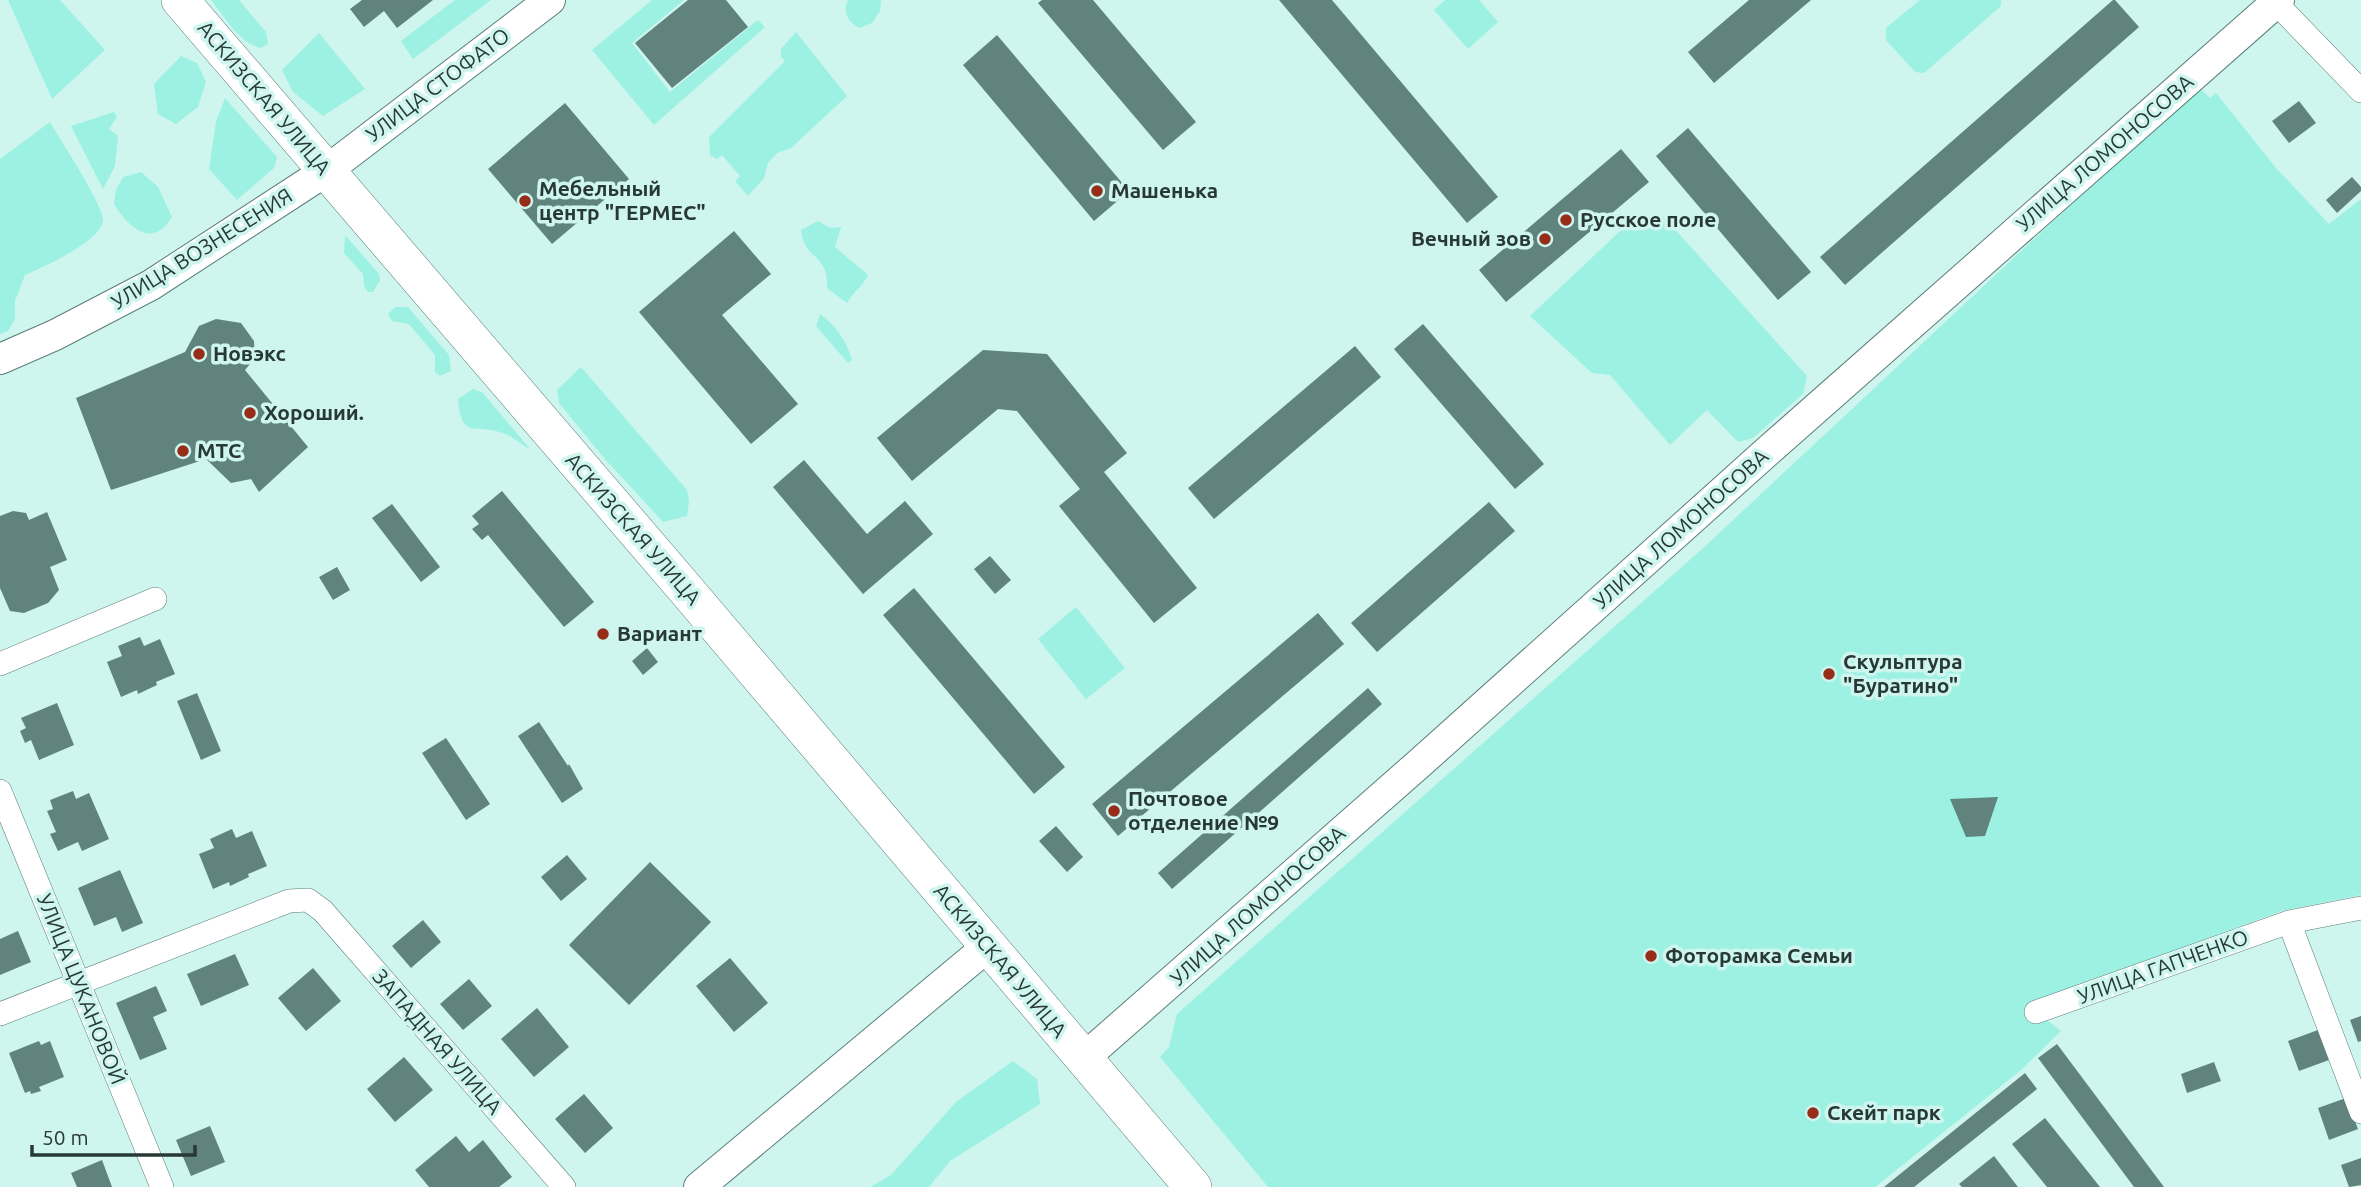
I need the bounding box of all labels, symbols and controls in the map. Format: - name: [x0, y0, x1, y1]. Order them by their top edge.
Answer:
- street label: АСКИЗСКАЯ УЛИЦА: [193, 16, 336, 179]
- street label: УЛИЦА СТОФАТО: [361, 23, 514, 146]
- street label: УЛИЦА ЛОМОНОСОВА: [2011, 69, 2198, 236]
- place label: Мебельный центр "ГЕРМЕС": [539, 176, 706, 224]
- place label: Машенька: [1111, 178, 1218, 202]
- street label: УЛИЦА ВОЗНЕСЕНИЯ: [107, 183, 296, 314]
- marker: Машенька: [1089, 183, 1105, 199]
- marker: Мебельный центр "ГЕРМЕС": [517, 193, 533, 209]
- place label: Русское поле: [1580, 207, 1716, 231]
- marker: Русское поле: [1558, 212, 1574, 228]
- place label: Вечный зов: [1411, 226, 1531, 250]
- marker: Вечный зов: [1537, 231, 1553, 247]
- place label: Новэкс: [213, 341, 286, 365]
- marker: Новэкс: [191, 346, 207, 362]
- place label: Хороший.: [264, 400, 364, 424]
- marker: Хороший.: [242, 405, 258, 421]
- place label: МТС: [197, 438, 242, 462]
- marker: МТС: [175, 443, 191, 459]
- street label: УЛИЦА ЛОМОНОСОВА: [1588, 443, 1773, 613]
- street label: АСКИЗСКАЯ УЛИЦА: [561, 448, 706, 609]
- place label: Вариант: [617, 621, 703, 645]
- marker: Вариант: [595, 626, 611, 642]
- place label: Скульптура "Буратино": [1843, 649, 1963, 697]
- marker: Скульптура "Буратино": [1821, 666, 1837, 682]
- place label: Почтовое отделение №9: [1128, 786, 1279, 834]
- marker: Почтовое отделение №9: [1106, 803, 1122, 819]
- street label: УЛИЦА ЛОМОНОСОВА: [1165, 820, 1350, 990]
- street label: АСКИЗСКАЯ УЛИЦА: [929, 879, 1072, 1042]
- street label: УЛИЦА ЦУКАНОВОЙ: [33, 890, 131, 1087]
- street label: УЛИЦА ГАПЧЕНКО: [2074, 924, 2251, 1008]
- place label: Фоторамка Семьи: [1665, 943, 1853, 967]
- marker: Фоторамка Семьи: [1643, 948, 1659, 964]
- street label: ЗАПАДНАЯ УЛИЦА: [368, 964, 508, 1119]
- place label: Скейт парк: [1827, 1100, 1941, 1124]
- marker: Скейт парк: [1805, 1105, 1821, 1121]
- scale bar: [32, 1114, 194, 1158]
- text: 50 m: [42, 1125, 89, 1149]

